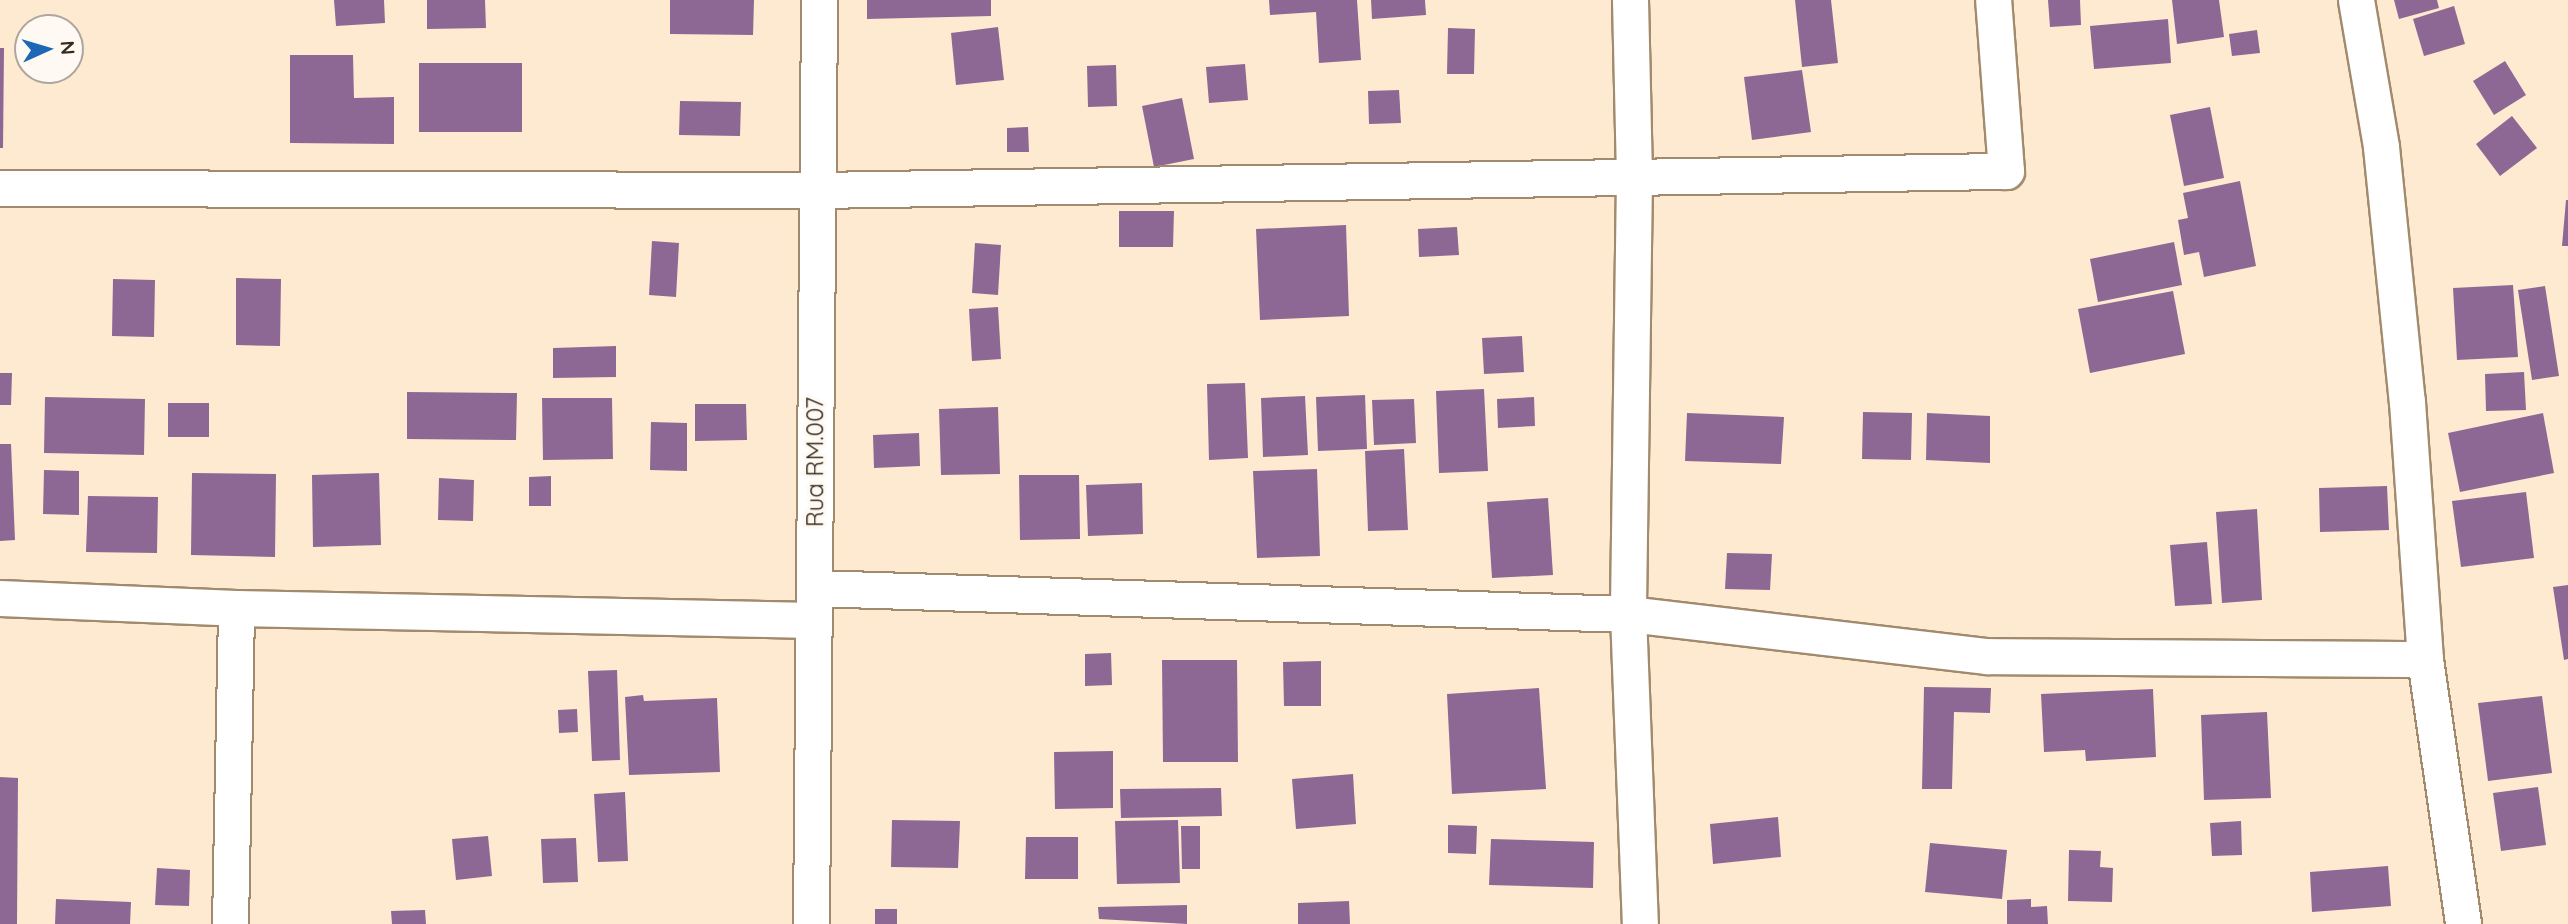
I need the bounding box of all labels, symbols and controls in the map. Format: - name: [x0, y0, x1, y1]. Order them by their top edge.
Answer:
- north arrow: [14, 14, 84, 84]
- text: N: [55, 40, 80, 55]
- street label: Rua RM.007: [801, 397, 829, 527]

